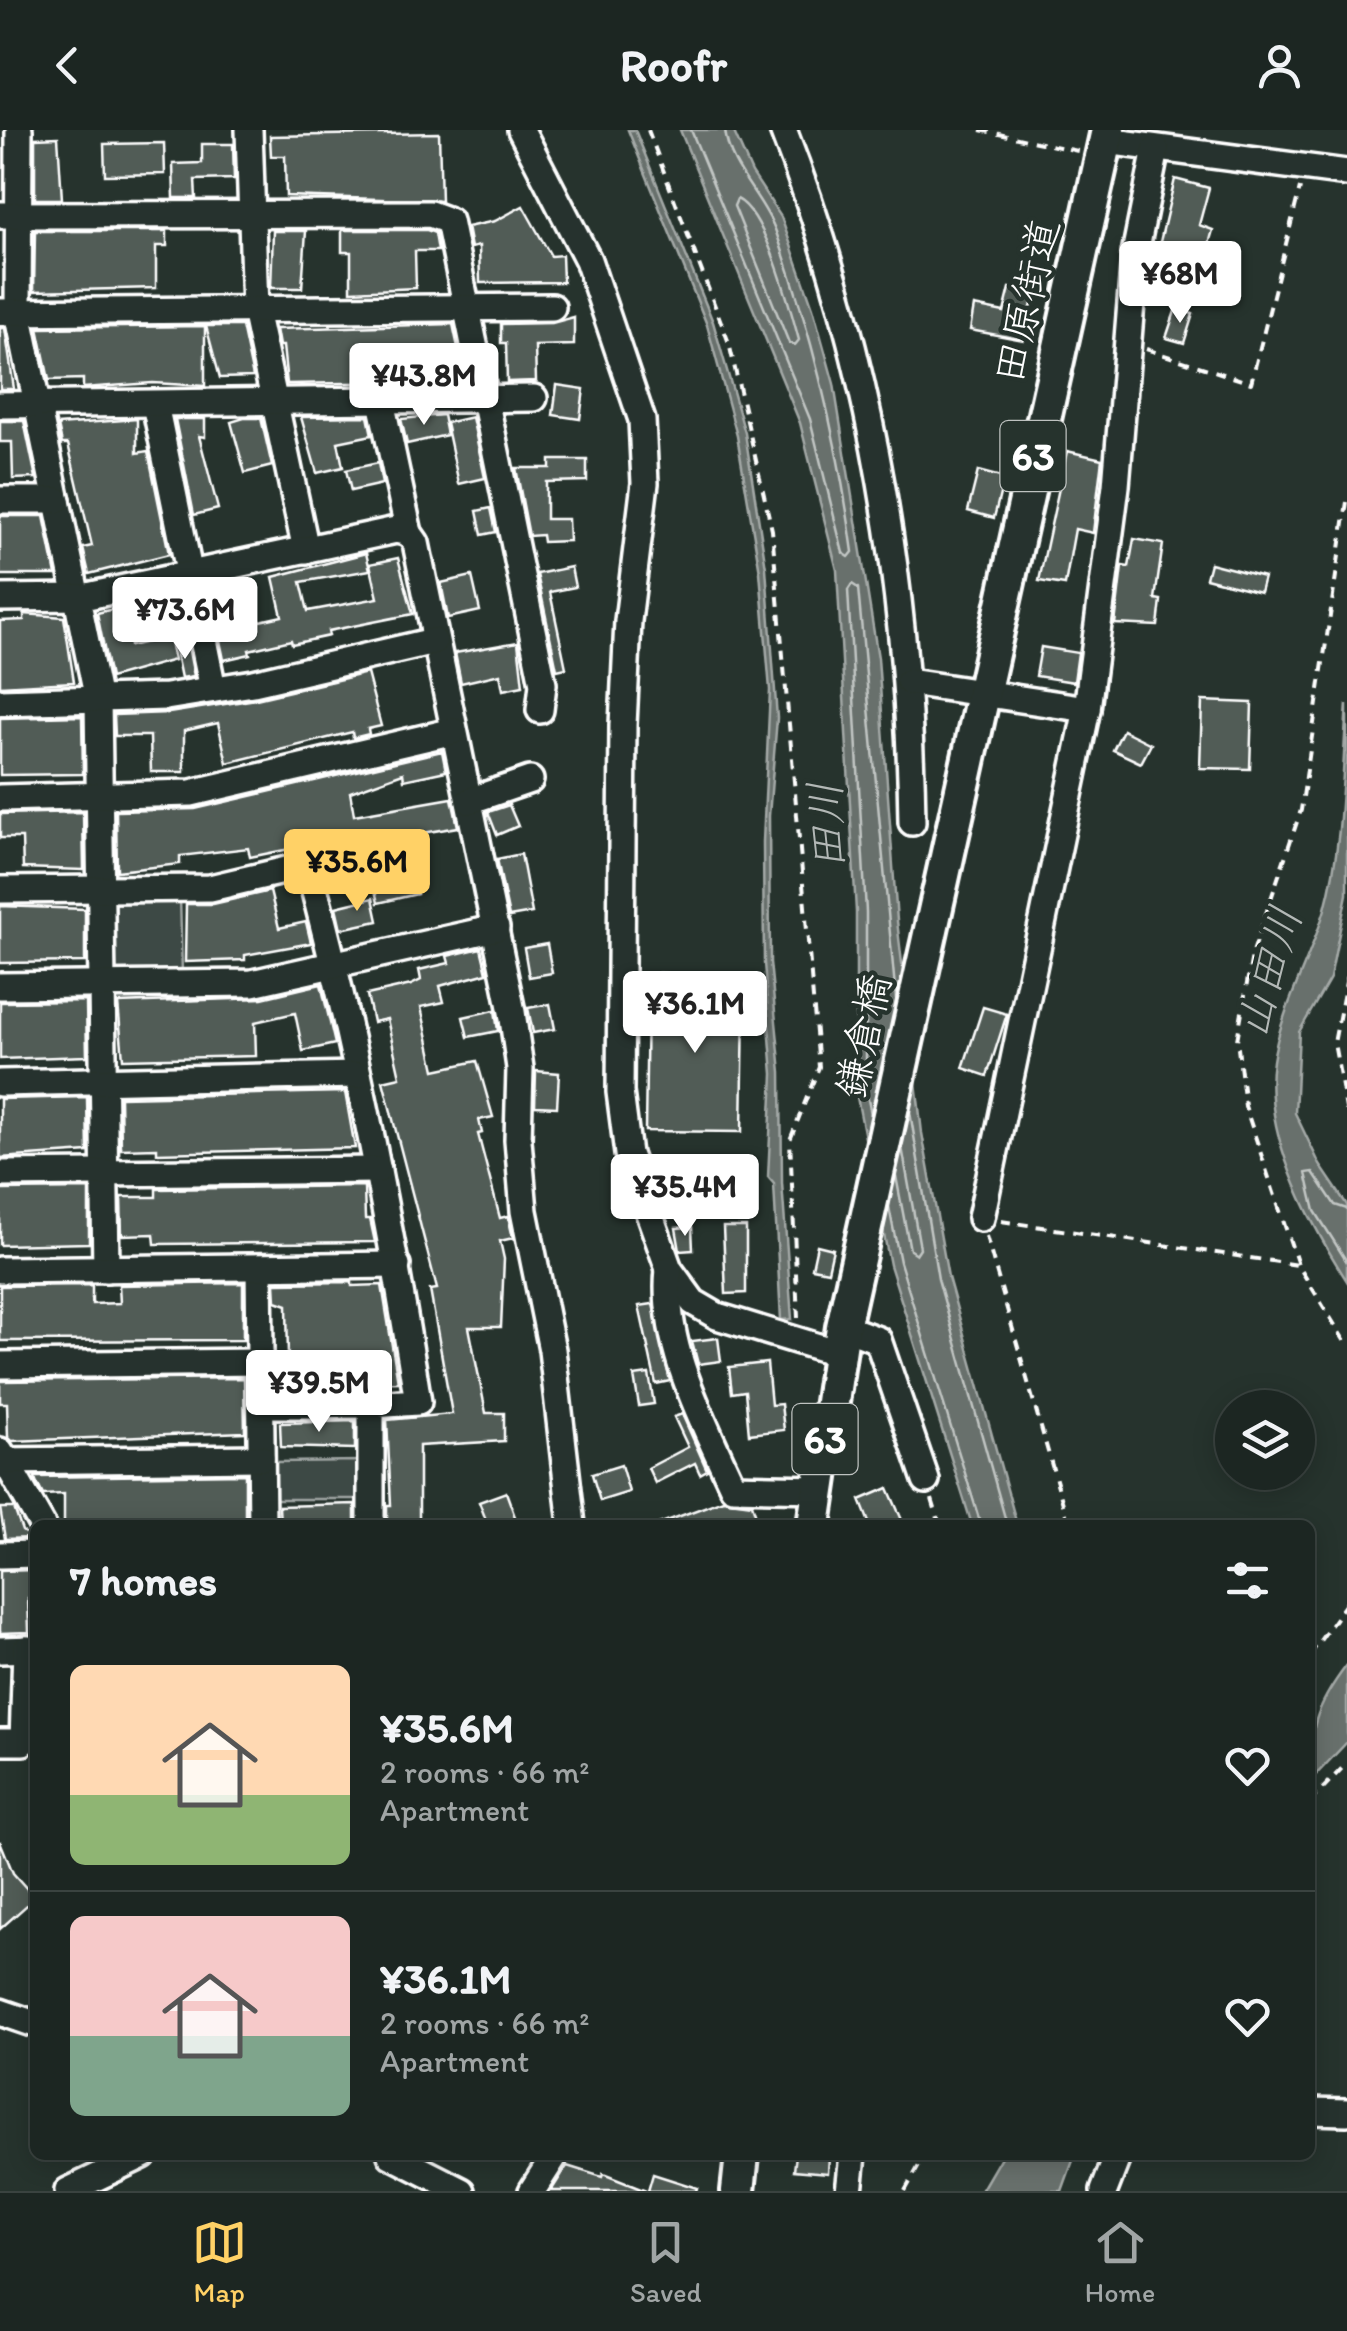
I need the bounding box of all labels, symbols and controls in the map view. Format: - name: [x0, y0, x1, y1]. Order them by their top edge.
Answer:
- icon: back: [40, 38, 95, 93]
- text: Roofr: [620, 38, 727, 92]
- icon: person: [1252, 38, 1307, 93]
- street label: 田原街道: [982, 213, 1070, 389]
- pin: ¥68M: [1121, 241, 1239, 326]
- text: ¥68M: [1141, 254, 1219, 292]
- pin: ¥43.8M: [343, 343, 505, 428]
- text: ¥43.8M: [371, 356, 477, 394]
- road number: 63: [1000, 421, 1066, 491]
- pin: ¥73.6M: [104, 577, 266, 662]
- text: ¥73.6M: [134, 590, 236, 628]
- water label: 田川: [797, 780, 855, 872]
- pin: ¥35.6M: [276, 829, 438, 914]
- text: ¥35.6M: [306, 842, 408, 880]
- water label: 山田川: [1223, 900, 1313, 1044]
- street label: 鎌倉橋: [825, 969, 901, 1103]
- pin: ¥36.1M: [614, 971, 776, 1056]
- text: ¥36.1M: [645, 984, 745, 1022]
- pin: ¥35.4M: [604, 1154, 766, 1239]
- text: ¥35.4M: [633, 1167, 737, 1205]
- pin: ¥39.5M: [238, 1350, 400, 1435]
- text: ¥39.5M: [268, 1363, 370, 1401]
- map controls: [1215, 1390, 1315, 1490]
- button: layers: [1215, 1390, 1315, 1490]
- road number: 63: [792, 1404, 858, 1474]
- icon: filters: [1220, 1553, 1275, 1608]
- text: 7 homes: [70, 1555, 217, 1606]
- text: ¥35.6M: [380, 1702, 514, 1753]
- icon: home: [150, 1705, 270, 1825]
- icon: heart: [1220, 1738, 1275, 1793]
- text: 2 rooms · 66 m²: [380, 1753, 590, 1791]
- text: Apartment: [380, 1791, 529, 1829]
- text: ¥36.1M: [380, 1953, 511, 2004]
- icon: home: [150, 1956, 270, 2076]
- icon: heart: [1220, 1989, 1275, 2044]
- text: 2 rooms · 66 m²: [380, 2004, 590, 2042]
- text: Apartment: [380, 2042, 529, 2080]
- tab: Map: [192, 2215, 247, 2309]
- tab: Saved: [630, 2215, 701, 2309]
- tab: Home: [1085, 2215, 1155, 2309]

